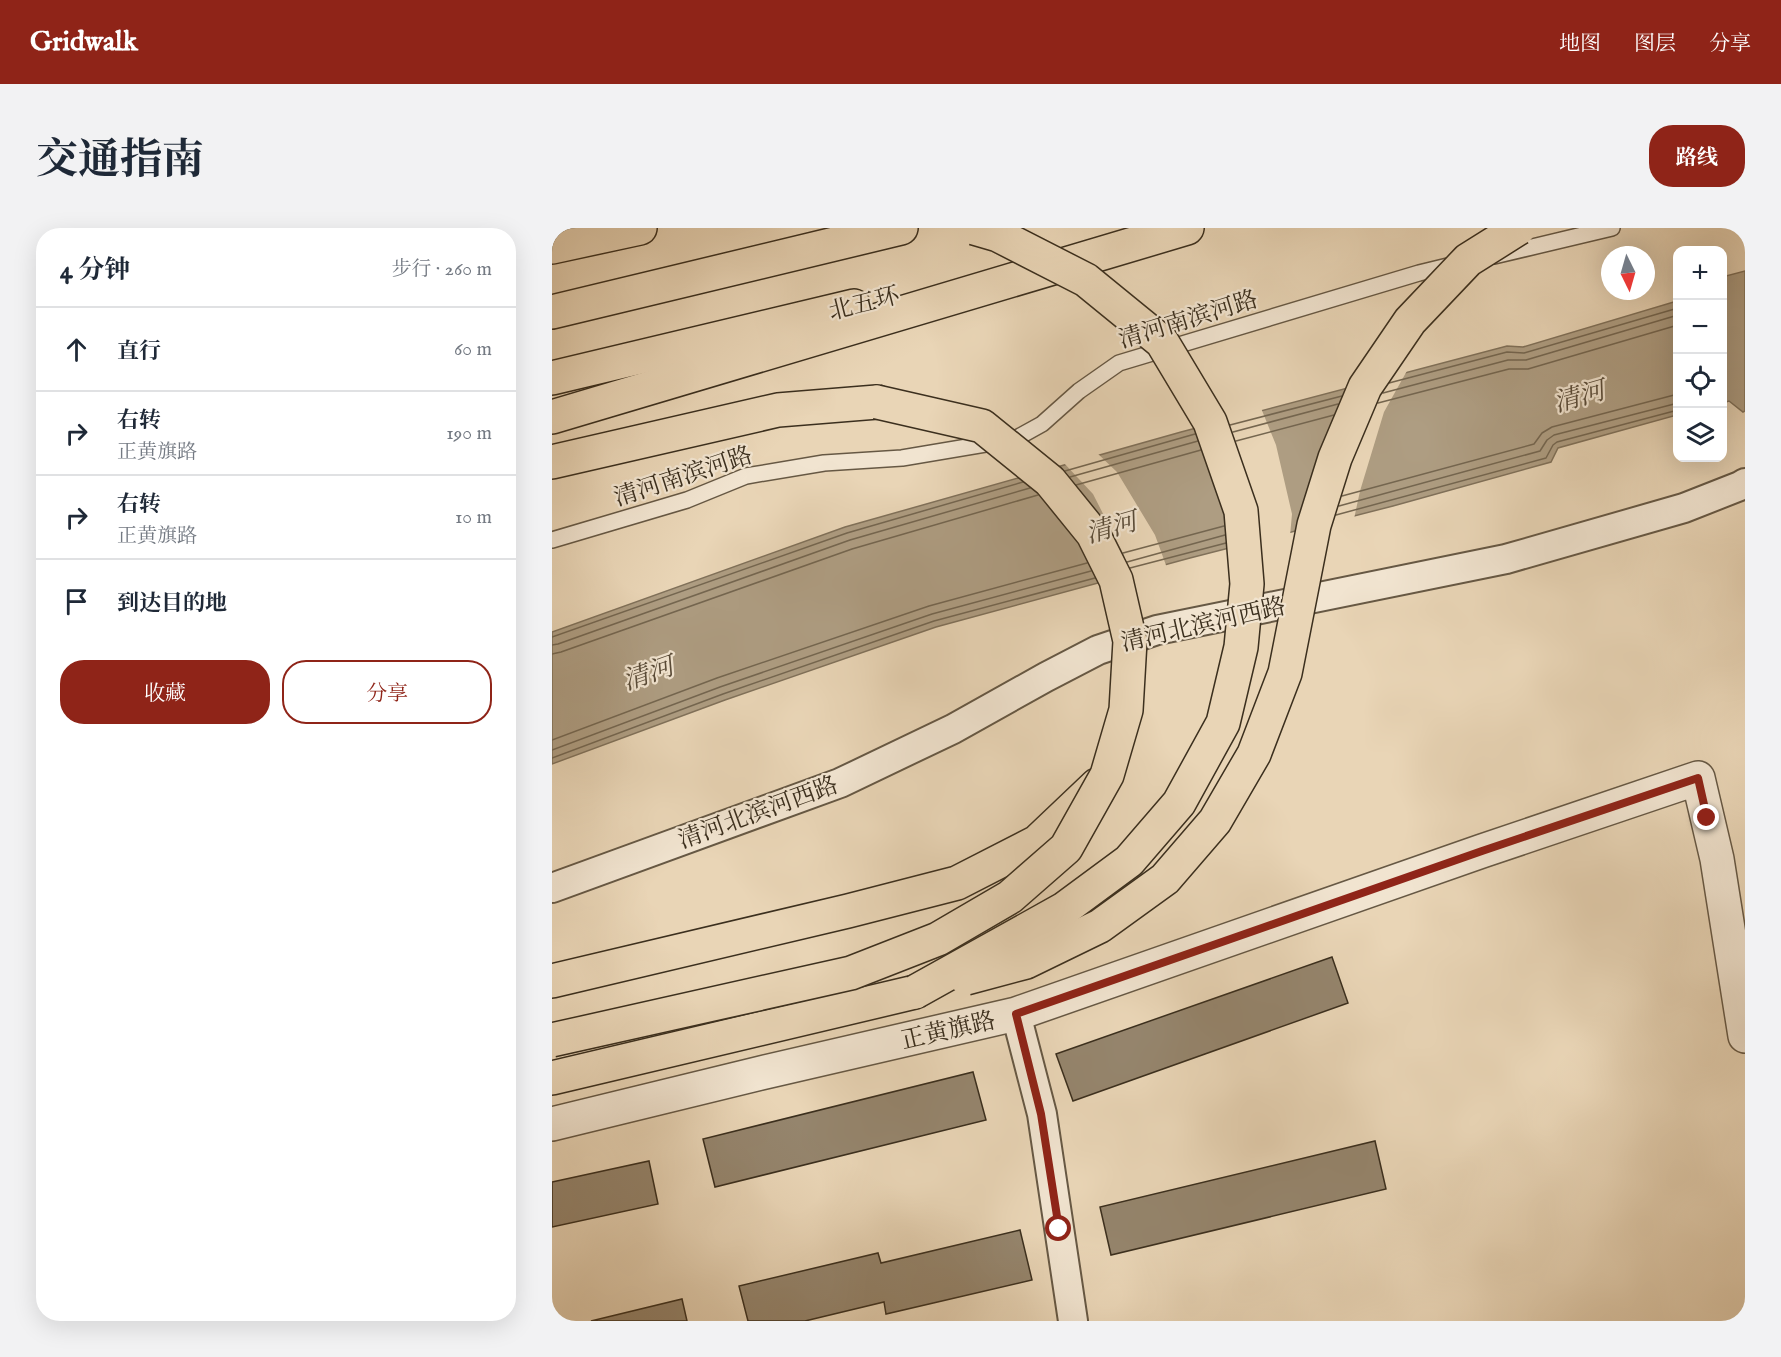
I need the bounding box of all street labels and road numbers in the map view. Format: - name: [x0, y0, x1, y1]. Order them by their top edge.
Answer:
- street label: 北五环: [826, 281, 903, 328]
- street label: 清河南滨河路: [1115, 285, 1262, 356]
- street label: 清河南滨河路: [610, 440, 757, 514]
- street label: 清河北滨河西路: [1118, 591, 1289, 659]
- street label: 清河北滨河西路: [674, 770, 843, 857]
- street label: 正黄旗路: [898, 1006, 999, 1057]

